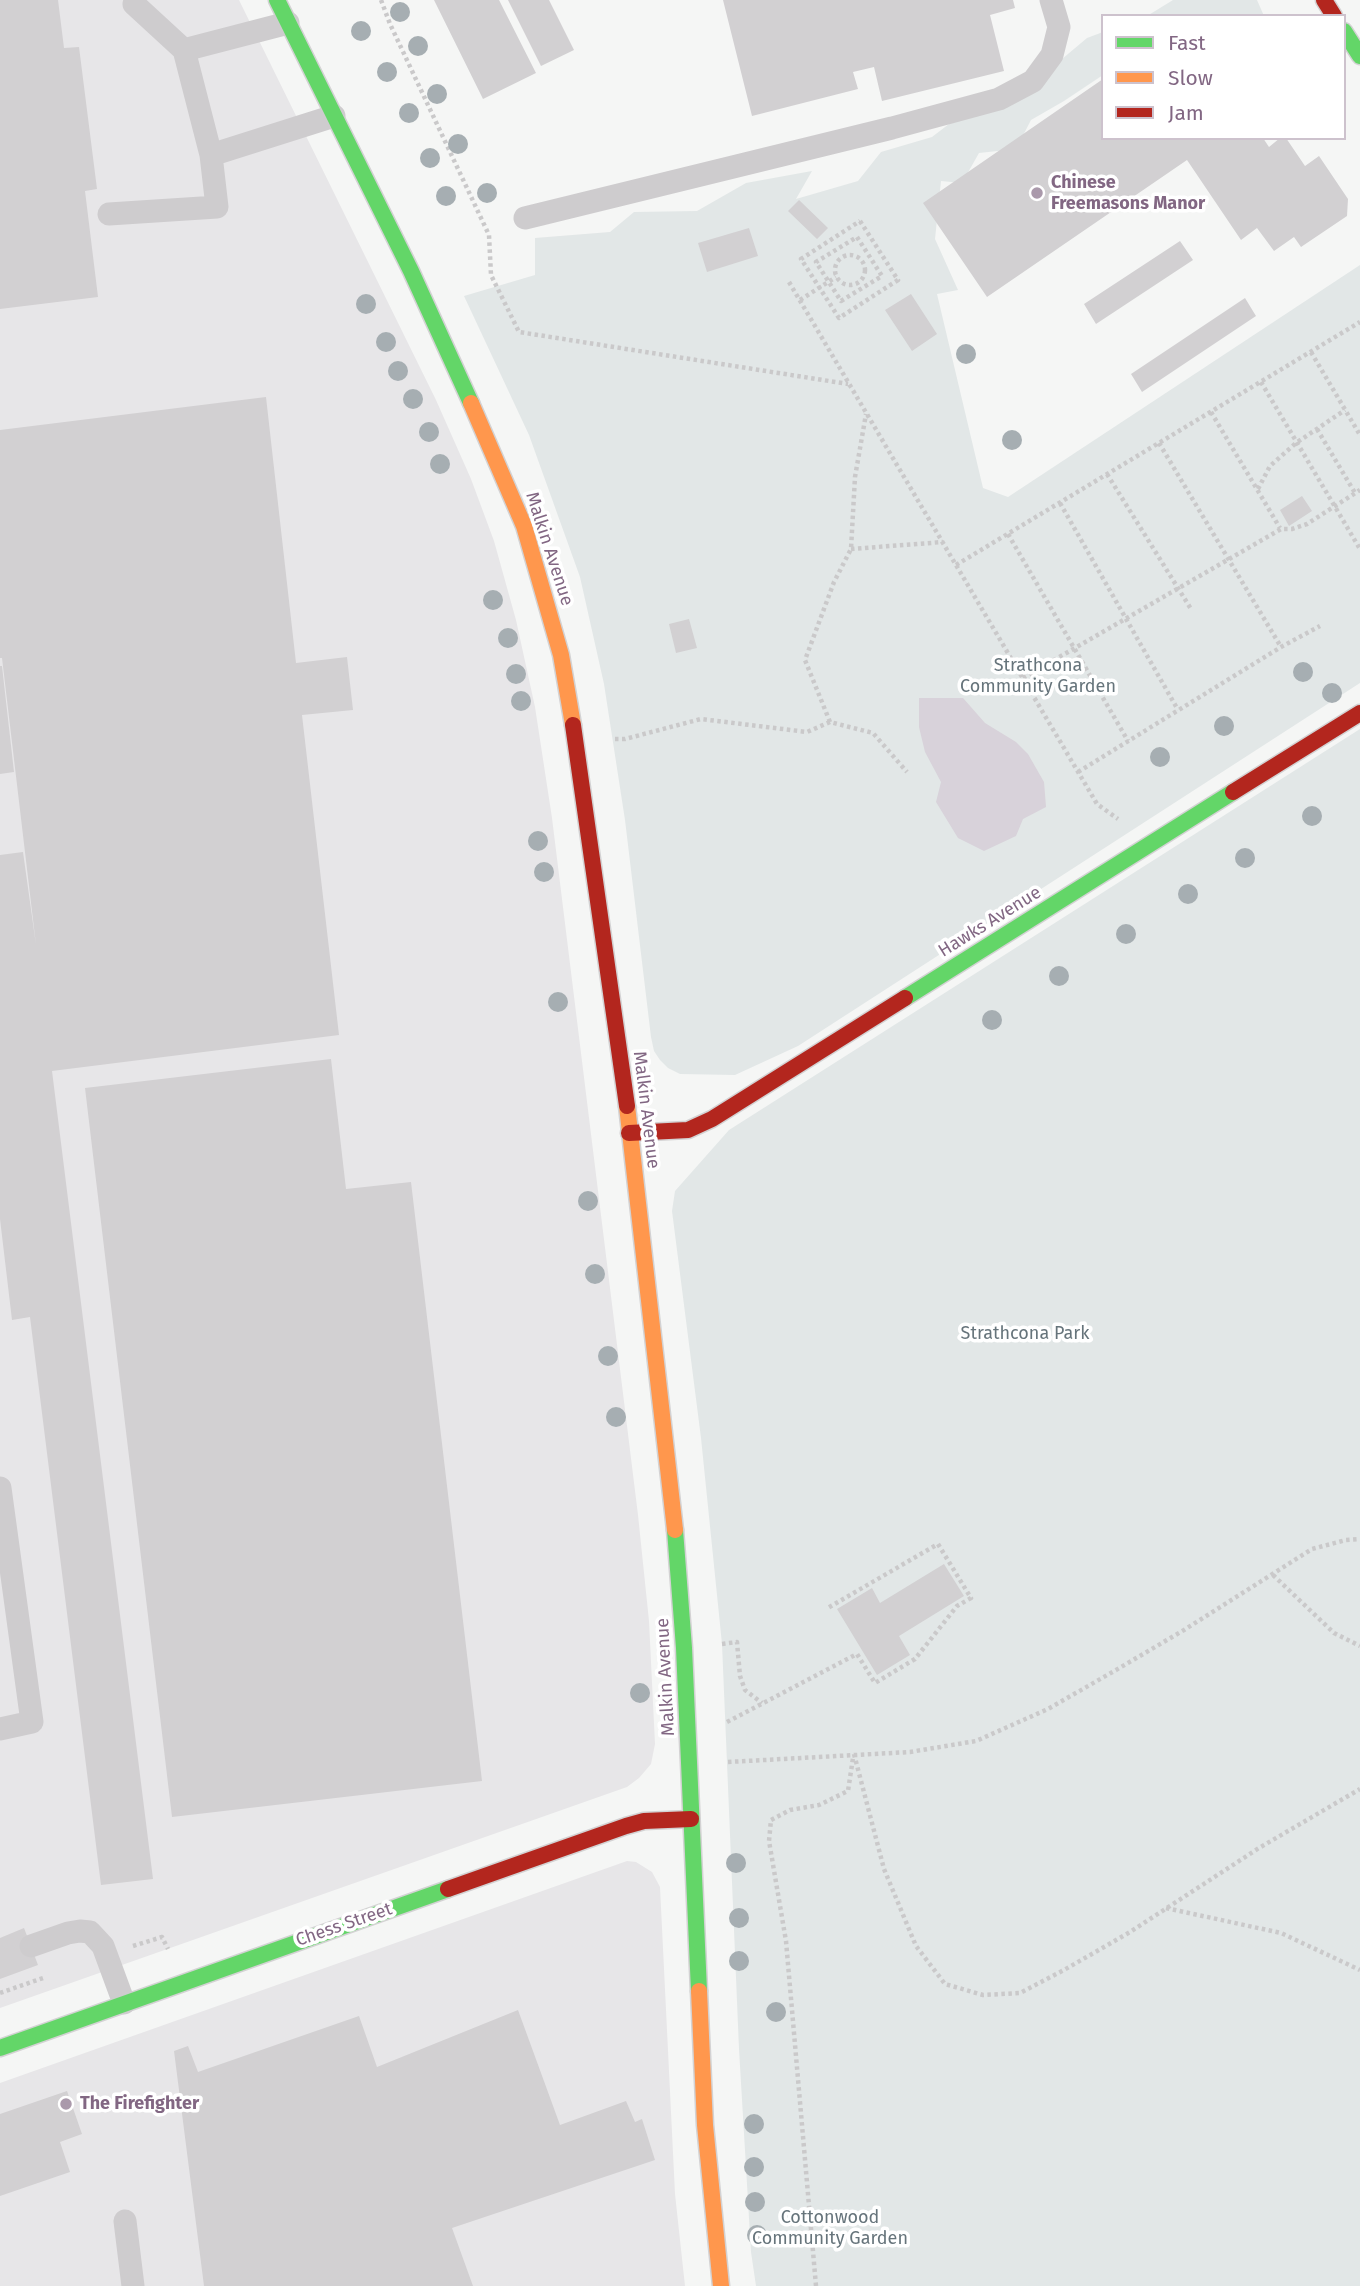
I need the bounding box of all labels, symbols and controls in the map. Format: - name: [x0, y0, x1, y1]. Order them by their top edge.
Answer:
- legend: [1101, 14, 1346, 140]
- text: Fast: [1168, 30, 1206, 56]
- text: Slow: [1168, 65, 1213, 91]
- text: Jam: [1168, 100, 1204, 126]
- place label: Chinese Freemasons Manor: [1051, 172, 1205, 214]
- marker: Chinese Freemasons Manor: [1029, 185, 1045, 201]
- street label: Malkin Avenue: [520, 489, 578, 609]
- park label: Strathcona Community Garden: [960, 655, 1116, 698]
- street label: Hawks Avenue: [935, 882, 1045, 962]
- street label: Malkin Avenue: [628, 1050, 664, 1170]
- park label: Strathcona Park: [961, 1323, 1089, 1345]
- street label: Malkin Avenue: [652, 1617, 680, 1737]
- street label: Chess Street: [293, 1898, 395, 1952]
- place label: The Firefighter: [80, 2093, 199, 2115]
- marker: The Firefighter: [58, 2096, 74, 2112]
- park label: Cottonwood Community Garden: [752, 2207, 908, 2250]

